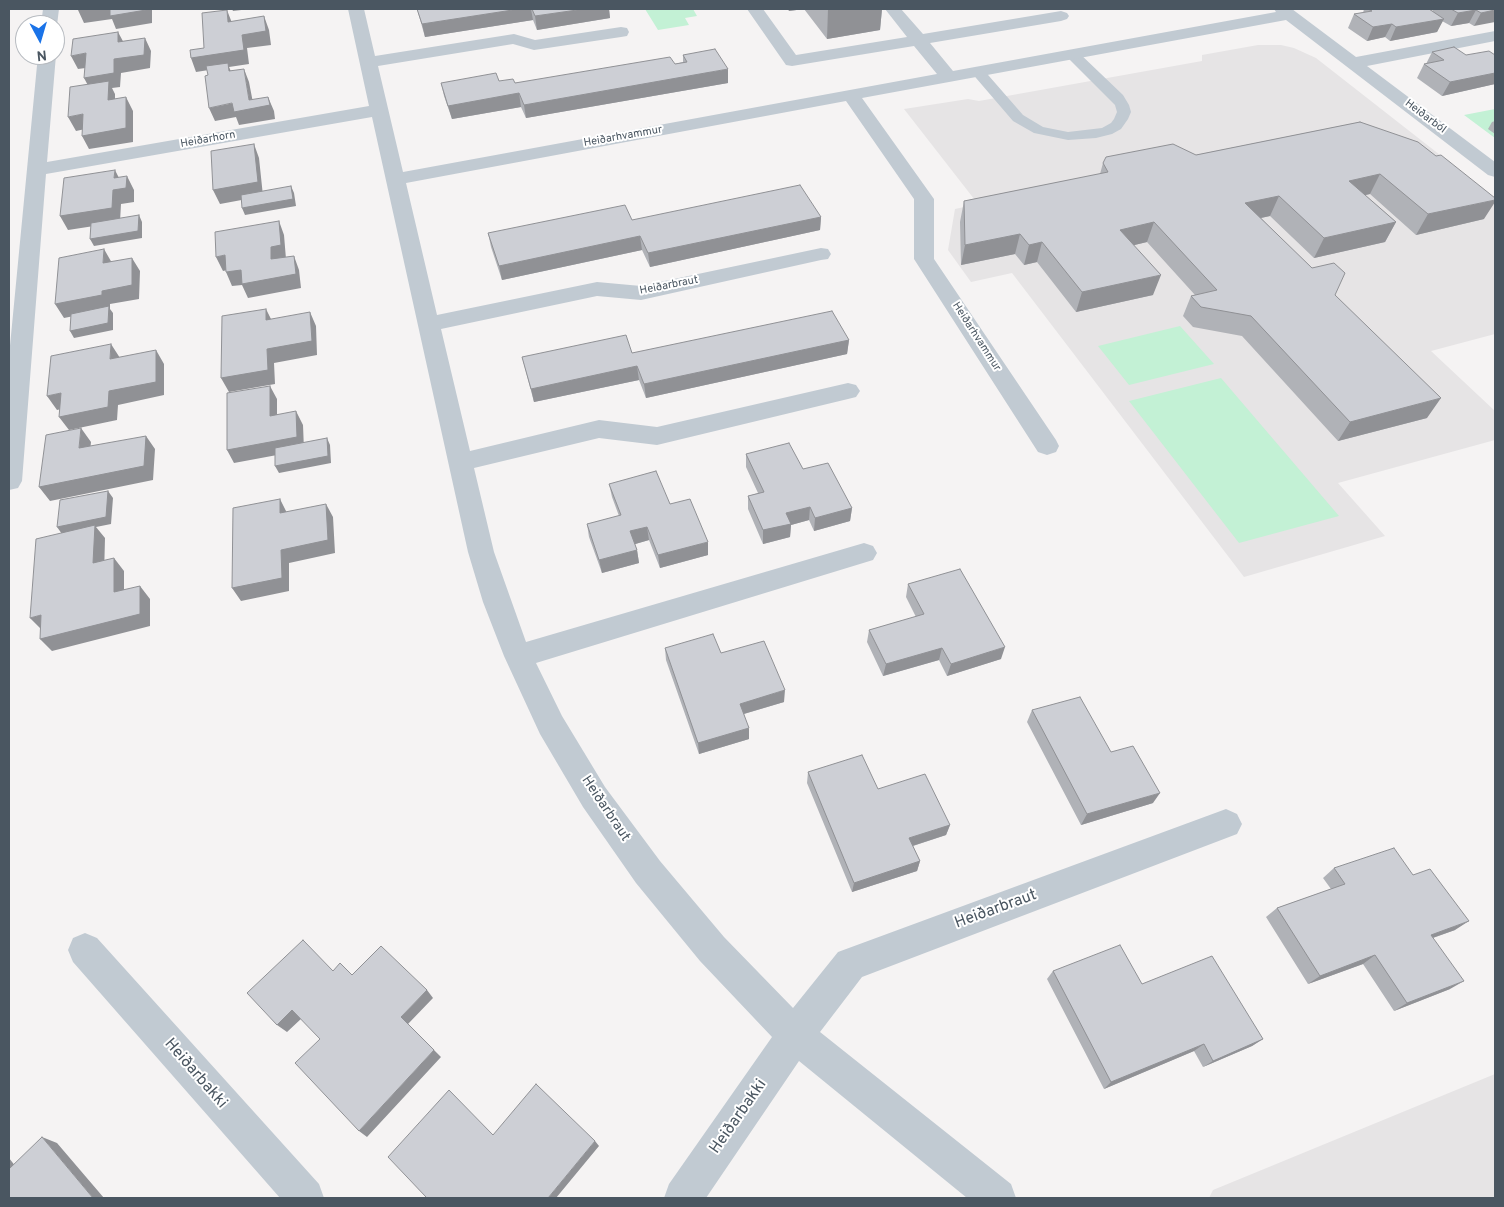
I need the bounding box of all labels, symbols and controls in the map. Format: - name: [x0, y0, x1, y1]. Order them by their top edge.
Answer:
- north arrow: [15, 15, 65, 65]
- text: N: [36, 45, 47, 63]
- street label: Heiðarból: [1402, 97, 1448, 137]
- street label: Heiðarhvammur: [583, 124, 663, 150]
- street label: Heiðarhorn: [179, 129, 237, 151]
- street label: Heiðarbraut: [639, 274, 699, 298]
- street label: Heiðarhvammur: [949, 300, 1003, 374]
- street label: Heiðarbraut: [577, 773, 633, 845]
- street label: Heiðarbraut: [952, 886, 1040, 934]
- street label: Heiðarbakki: [159, 1035, 231, 1113]
- street label: Heiðarbakki: [706, 1076, 772, 1158]

